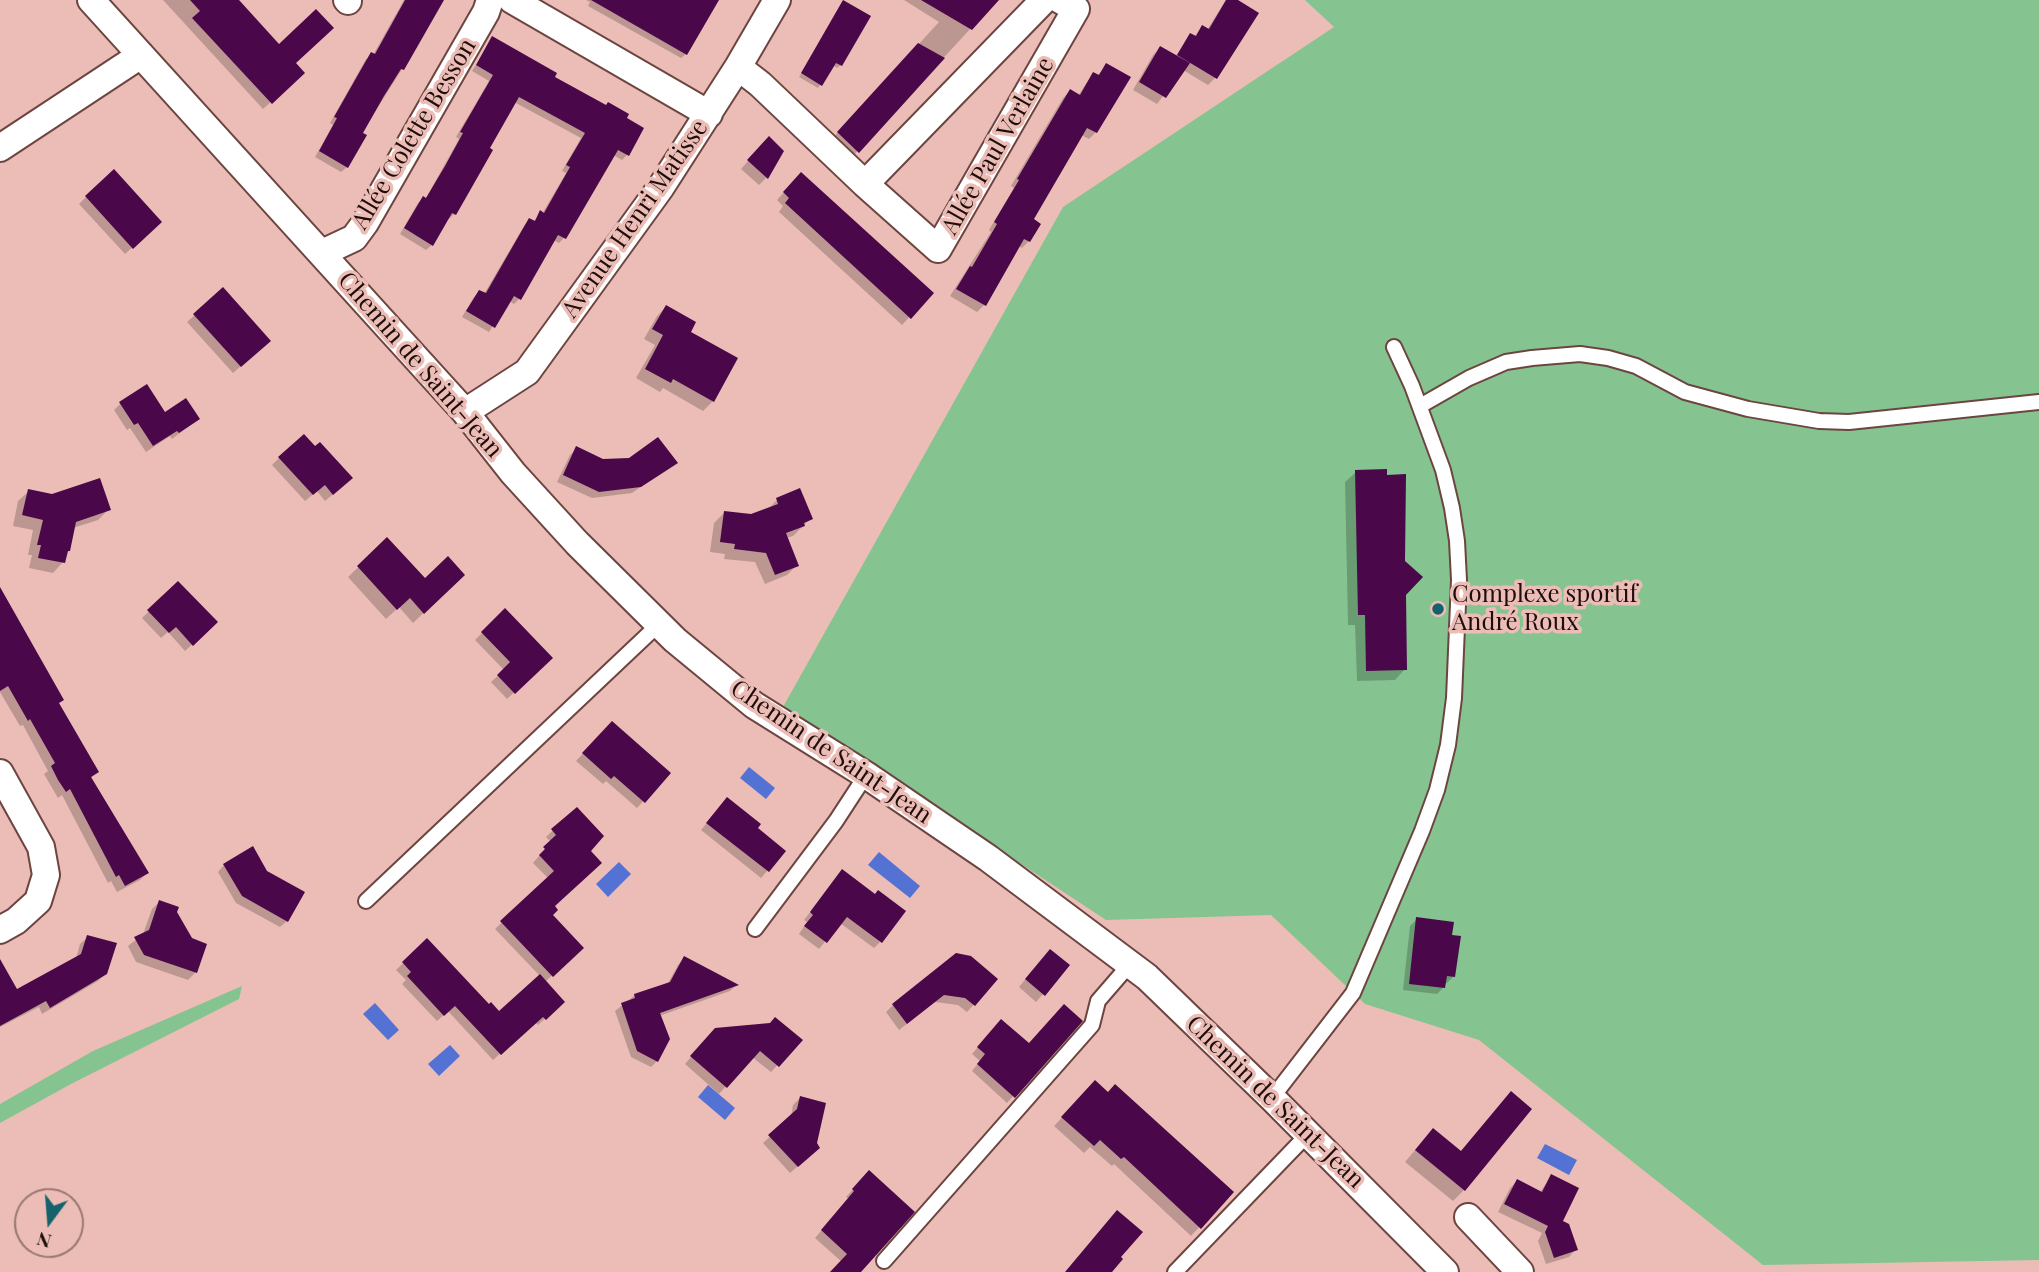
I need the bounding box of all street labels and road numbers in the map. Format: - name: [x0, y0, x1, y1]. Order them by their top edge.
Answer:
- street label: Allée Colette Besson: [346, 33, 482, 235]
- street label: Allée Paul Verlaine: [936, 52, 1060, 240]
- street label: Avenue Henri Matisse: [556, 115, 714, 323]
- street label: Chemin de Saint-Jean: [332, 266, 508, 464]
- street label: Chemin de Saint-Jean: [725, 674, 937, 830]
- street label: Chemin de Saint-Jean: [1180, 1010, 1370, 1194]

